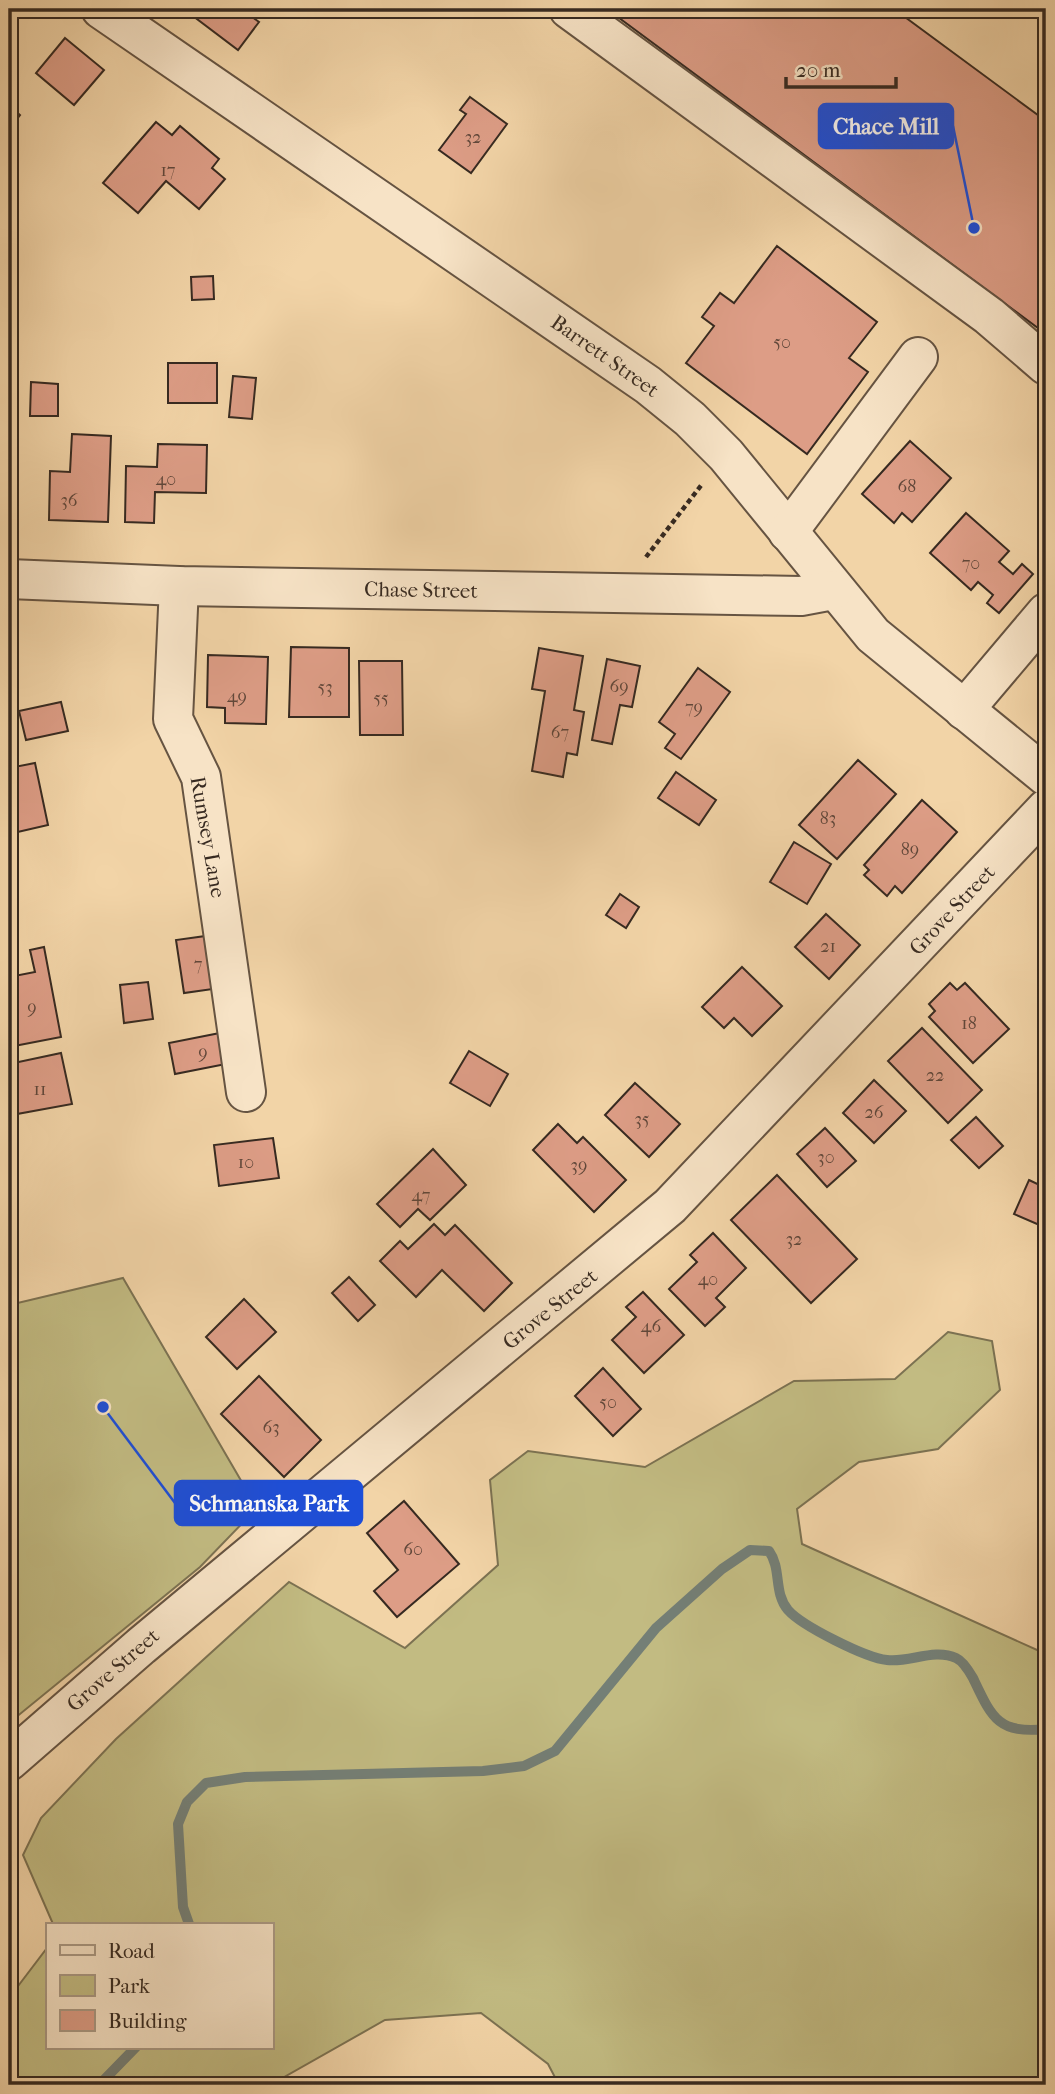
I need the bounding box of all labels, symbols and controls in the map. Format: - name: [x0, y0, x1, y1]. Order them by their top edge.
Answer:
- scale bar: [786, 46, 896, 90]
- text: 20 m: [796, 58, 841, 82]
- callout: Chace Mill: [819, 104, 953, 148]
- text: Chace Mill: [833, 113, 940, 140]
- house number: 32: [465, 127, 481, 148]
- house number: 17: [160, 160, 176, 181]
- street label: Barrett Street: [546, 310, 664, 402]
- house number: 50: [773, 332, 791, 353]
- house number: 40: [156, 469, 176, 490]
- house number: 68: [898, 476, 916, 497]
- house number: 36: [60, 490, 78, 511]
- house number: 70: [962, 553, 980, 574]
- street label: Chase Street: [364, 577, 479, 603]
- house number: 69: [609, 676, 629, 697]
- house number: 53: [317, 677, 333, 698]
- house number: 49: [227, 686, 247, 707]
- house number: 55: [373, 688, 389, 709]
- house number: 79: [685, 697, 703, 718]
- house number: 67: [551, 722, 569, 743]
- street label: Rumsey Lane: [186, 775, 230, 899]
- house number: 83: [820, 808, 836, 829]
- house number: 89: [901, 839, 919, 860]
- street label: Grove Street: [904, 860, 1000, 960]
- house number: 21: [820, 936, 836, 957]
- house number: 7: [194, 954, 203, 975]
- house number: 9: [27, 997, 37, 1018]
- house number: 18: [961, 1013, 977, 1034]
- house number: 9: [198, 1042, 208, 1063]
- house number: 22: [926, 1065, 944, 1086]
- house number: 11: [34, 1079, 46, 1100]
- house number: 26: [864, 1102, 884, 1123]
- house number: 35: [634, 1109, 650, 1130]
- house number: 30: [817, 1147, 835, 1168]
- house number: 10: [238, 1152, 254, 1173]
- house number: 39: [571, 1155, 587, 1176]
- house number: 47: [412, 1185, 431, 1206]
- house number: 32: [786, 1229, 802, 1250]
- street label: Grove Street: [498, 1263, 602, 1354]
- house number: 40: [698, 1269, 718, 1290]
- house number: 46: [641, 1316, 661, 1337]
- house number: 50: [599, 1392, 617, 1413]
- house number: 63: [262, 1417, 280, 1438]
- callout: Schmanska Park: [175, 1481, 362, 1525]
- text: Schmanska Park: [189, 1490, 350, 1517]
- house number: 60: [403, 1539, 423, 1560]
- street label: Grove Street: [62, 1623, 164, 1717]
- legend: [46, 1923, 273, 2048]
- text: Road: [108, 1939, 155, 1963]
- text: Park: [108, 1974, 150, 1998]
- text: Building: [108, 2009, 187, 2033]

